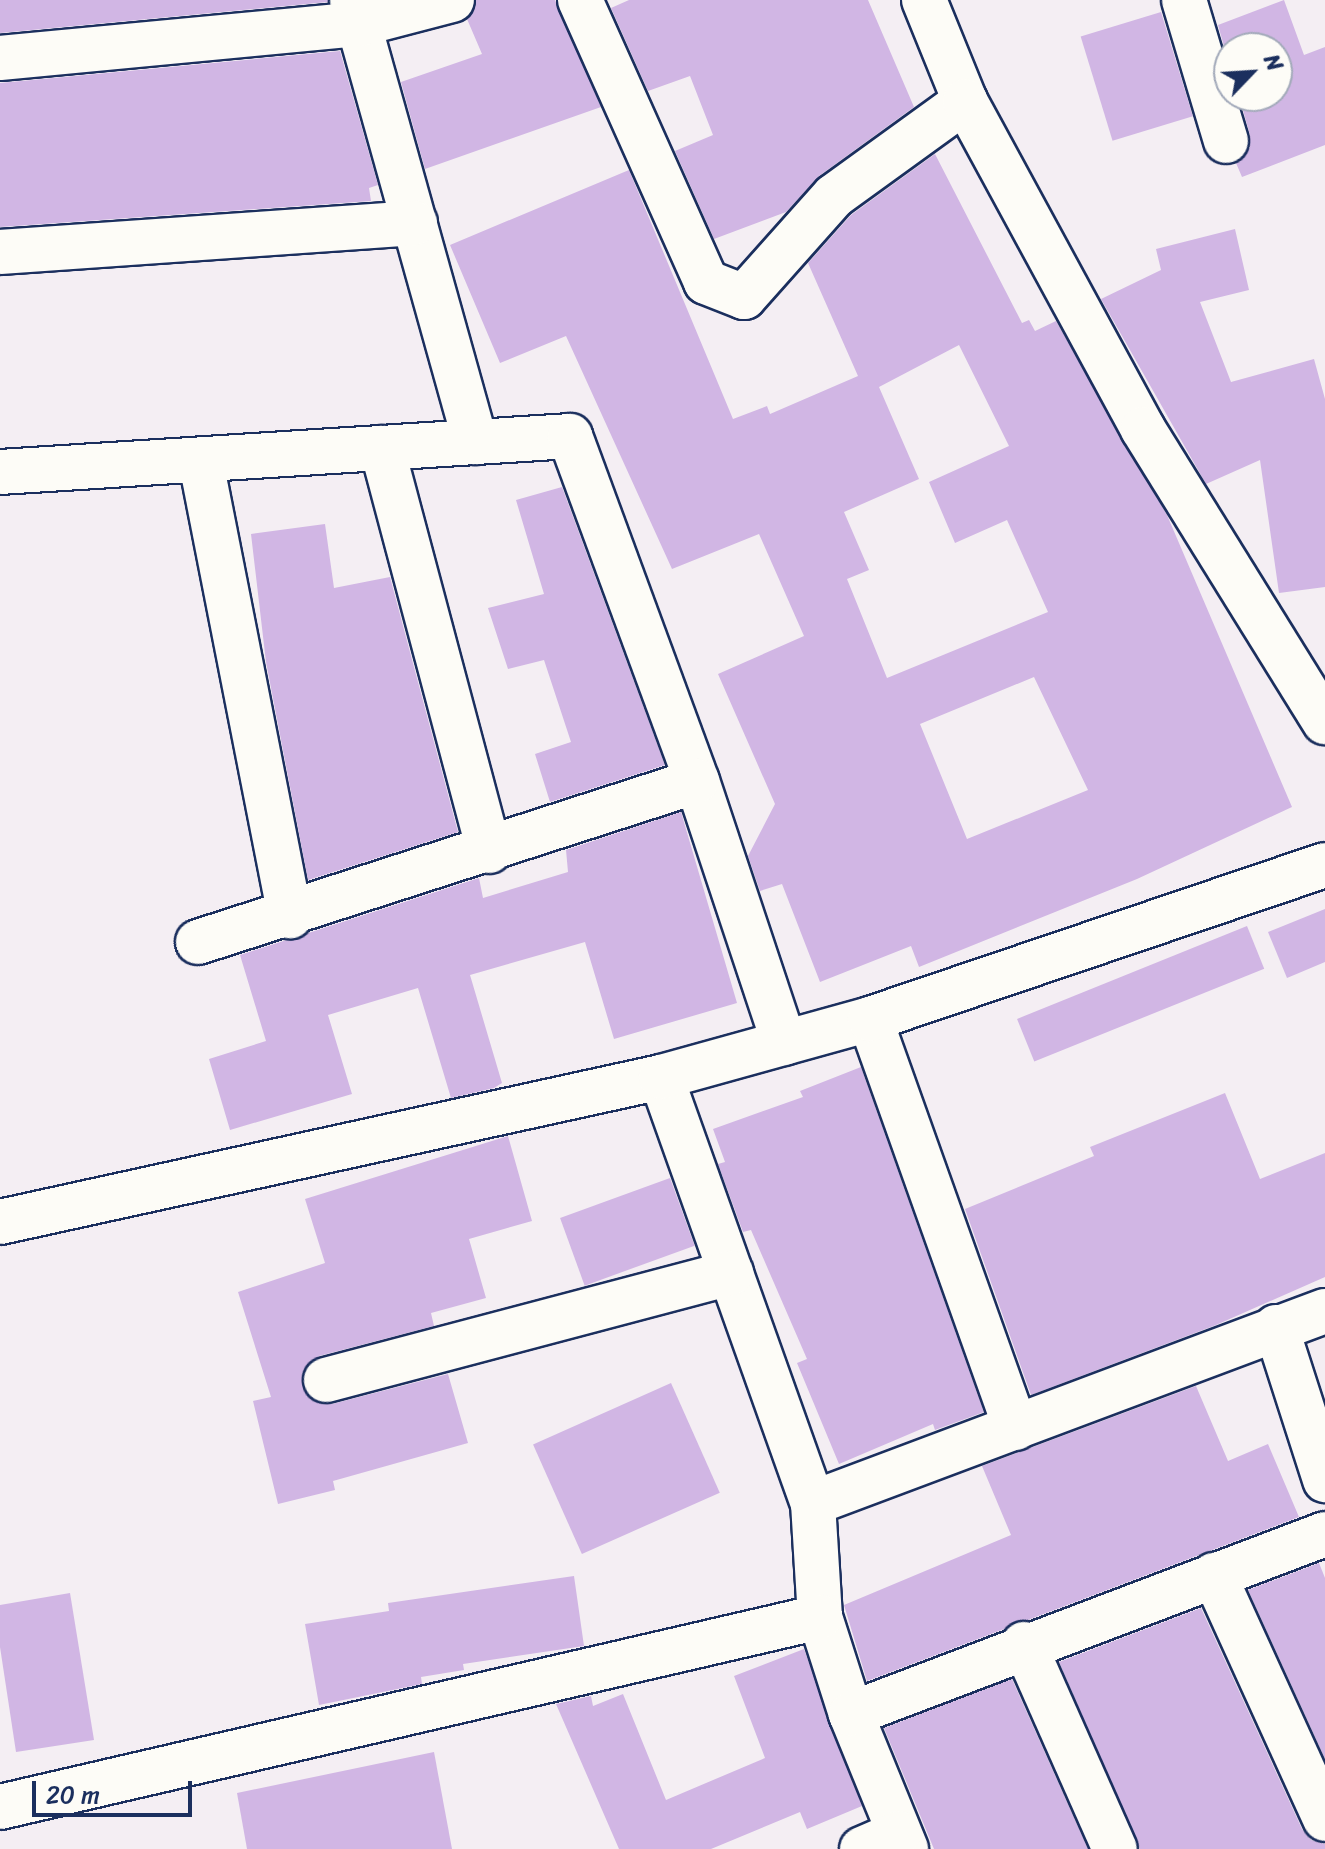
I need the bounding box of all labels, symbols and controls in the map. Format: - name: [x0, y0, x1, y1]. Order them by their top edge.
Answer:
- north arrow: [1213, 32, 1293, 112]
- text: N: [1252, 47, 1294, 78]
- scale bar: [36, 1765, 196, 1815]
- text: 20 m: [46, 1774, 100, 1816]

